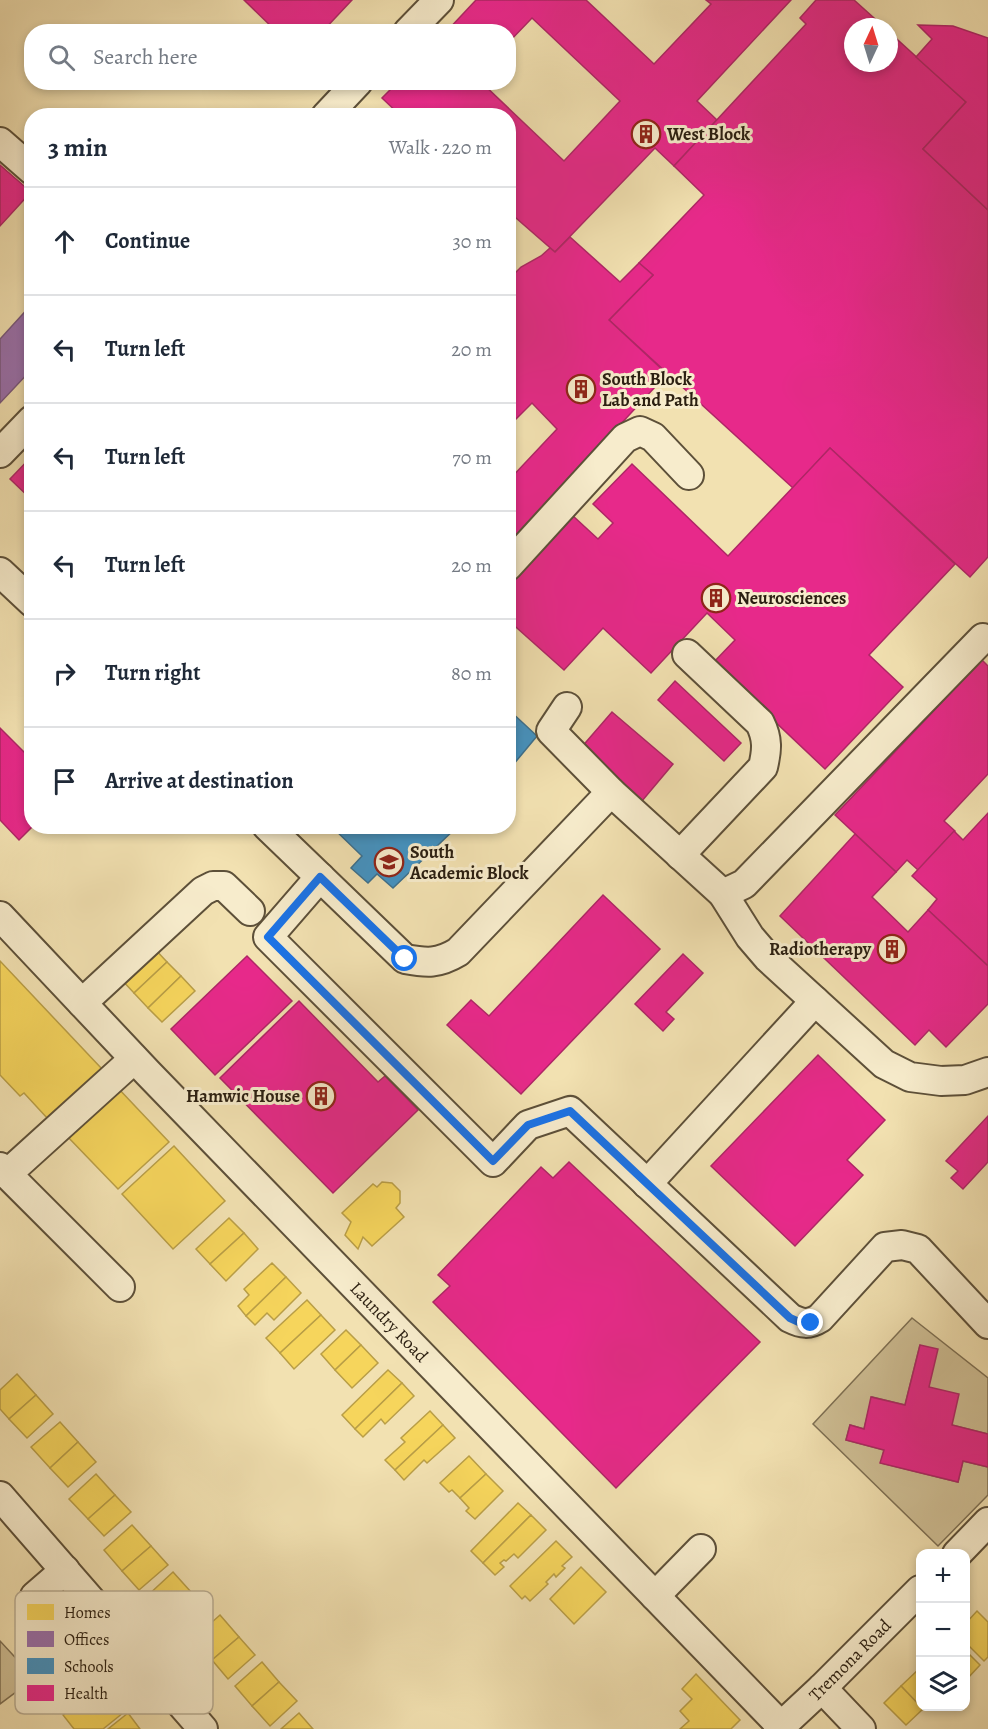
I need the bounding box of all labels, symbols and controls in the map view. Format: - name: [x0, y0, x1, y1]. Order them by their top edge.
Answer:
- north arrow: [844, 18, 898, 72]
- search box: [24, 24, 516, 90]
- icon: search: [45, 41, 78, 74]
- text: Search here: [93, 42, 198, 72]
- building icon: West Block: [630, 118, 662, 150]
- place label: West Block: [666, 122, 751, 146]
- text: 3 min: [48, 130, 108, 165]
- text: Walk · 220 m: [389, 134, 492, 161]
- icon: ahead: [48, 225, 81, 258]
- text: Continue: [105, 226, 190, 256]
- text: 30 m: [452, 228, 492, 255]
- icon: left: [48, 333, 81, 366]
- text: Turn left: [105, 334, 185, 364]
- text: 20 m: [451, 336, 492, 363]
- place label: South Block Lab and Path: [602, 367, 699, 412]
- building icon: South Block Lab and Path: [565, 373, 597, 405]
- icon: left: [48, 441, 81, 474]
- text: Turn left: [105, 442, 185, 472]
- text: 70 m: [452, 444, 492, 471]
- icon: left: [48, 549, 81, 582]
- text: Turn left: [105, 550, 185, 580]
- text: 20 m: [451, 552, 492, 579]
- building icon: Neurosciences: [700, 582, 732, 614]
- place label: Neurosciences: [737, 586, 846, 610]
- icon: right: [48, 657, 81, 690]
- text: Turn right: [105, 658, 201, 688]
- text: 80 m: [451, 660, 492, 687]
- icon: arrive: [48, 765, 81, 798]
- text: Arrive at destination: [105, 766, 294, 796]
- place label: South Academic Block: [409, 840, 529, 885]
- school or university icon: South Academic Block: [373, 846, 405, 878]
- building icon: Radiotherapy: [876, 933, 908, 965]
- place label: Radiotherapy: [769, 937, 872, 961]
- route start: [391, 945, 417, 971]
- building icon: Hamwic House: [305, 1080, 337, 1112]
- place label: Hamwic House: [186, 1084, 300, 1108]
- street label: Laundry Road: [345, 1277, 434, 1368]
- route end: [797, 1309, 823, 1335]
- map controls: [916, 1549, 970, 1711]
- button: +: [916, 1549, 970, 1603]
- legend: [15, 1591, 213, 1714]
- text: Homes: [64, 1602, 111, 1624]
- button: −: [916, 1603, 970, 1657]
- street label: Tremona Road: [804, 1613, 897, 1706]
- text: Offices: [64, 1629, 109, 1651]
- text: Schools: [64, 1656, 114, 1678]
- button: layers: [916, 1657, 970, 1711]
- text: Health: [64, 1683, 109, 1705]

